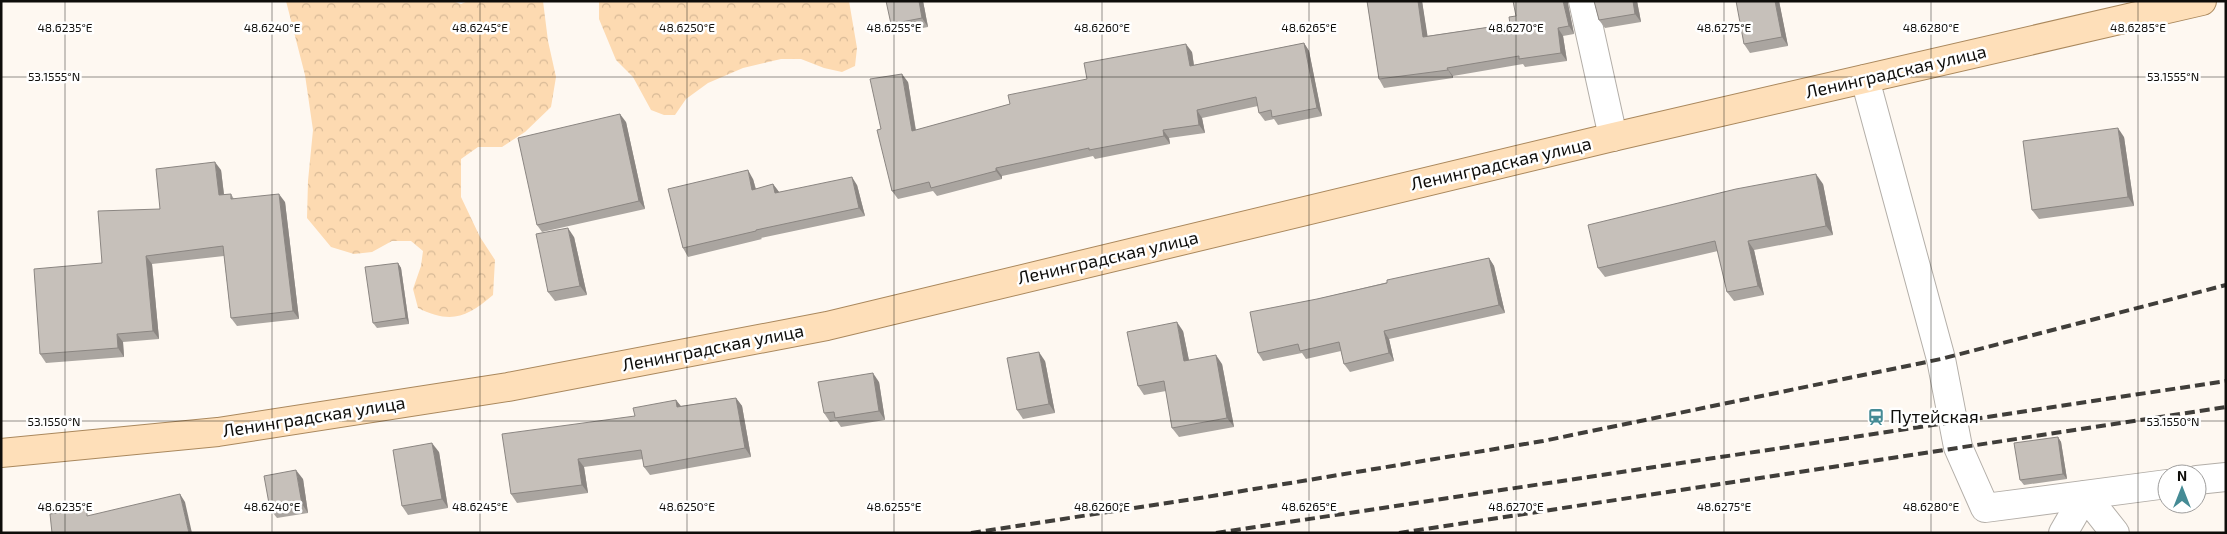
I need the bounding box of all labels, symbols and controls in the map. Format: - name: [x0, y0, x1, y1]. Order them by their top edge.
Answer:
- text: 48.6235°E: [37, 20, 93, 34]
- text: 48.6240°E: [244, 20, 301, 34]
- text: 48.6245°E: [452, 20, 508, 34]
- text: 48.6250°E: [659, 20, 715, 34]
- text: 48.6255°E: [867, 20, 922, 34]
- text: 48.6260°E: [1074, 20, 1130, 34]
- text: 48.6265°E: [1281, 20, 1337, 34]
- text: 48.6270°E: [1488, 20, 1544, 34]
- text: 48.6275°E: [1697, 20, 1752, 34]
- text: 48.6280°E: [1903, 20, 1960, 34]
- text: 48.6285°E: [2110, 20, 2166, 34]
- street label: Ленинградская улица: [1803, 40, 1988, 103]
- text: 53.1555°N: [28, 69, 80, 83]
- text: 53.1555°N: [2147, 69, 2199, 83]
- street label: Ленинградская улица: [1408, 132, 1593, 195]
- street label: Ленинградская улица: [1015, 226, 1200, 289]
- street label: Ленинградская улица: [620, 319, 806, 375]
- street label: Ленинградская улица: [221, 391, 407, 441]
- place label: Путейская: [1890, 405, 1979, 427]
- station icon: Путейская: [1866, 407, 1886, 427]
- text: 53.1550°N: [27, 414, 81, 428]
- text: 53.1550°N: [2146, 414, 2200, 428]
- north arrow: [2157, 464, 2207, 514]
- text: N: [2177, 467, 2187, 484]
- text: 48.6235°E: [37, 499, 93, 513]
- text: 48.6240°E: [244, 499, 301, 513]
- text: 48.6245°E: [452, 499, 508, 513]
- text: 48.6250°E: [659, 499, 715, 513]
- text: 48.6255°E: [867, 499, 922, 513]
- text: 48.6260°E: [1074, 499, 1130, 513]
- text: 48.6265°E: [1281, 499, 1337, 513]
- text: 48.6270°E: [1488, 499, 1544, 513]
- text: 48.6275°E: [1697, 499, 1752, 513]
- text: 48.6280°E: [1903, 499, 1960, 513]

